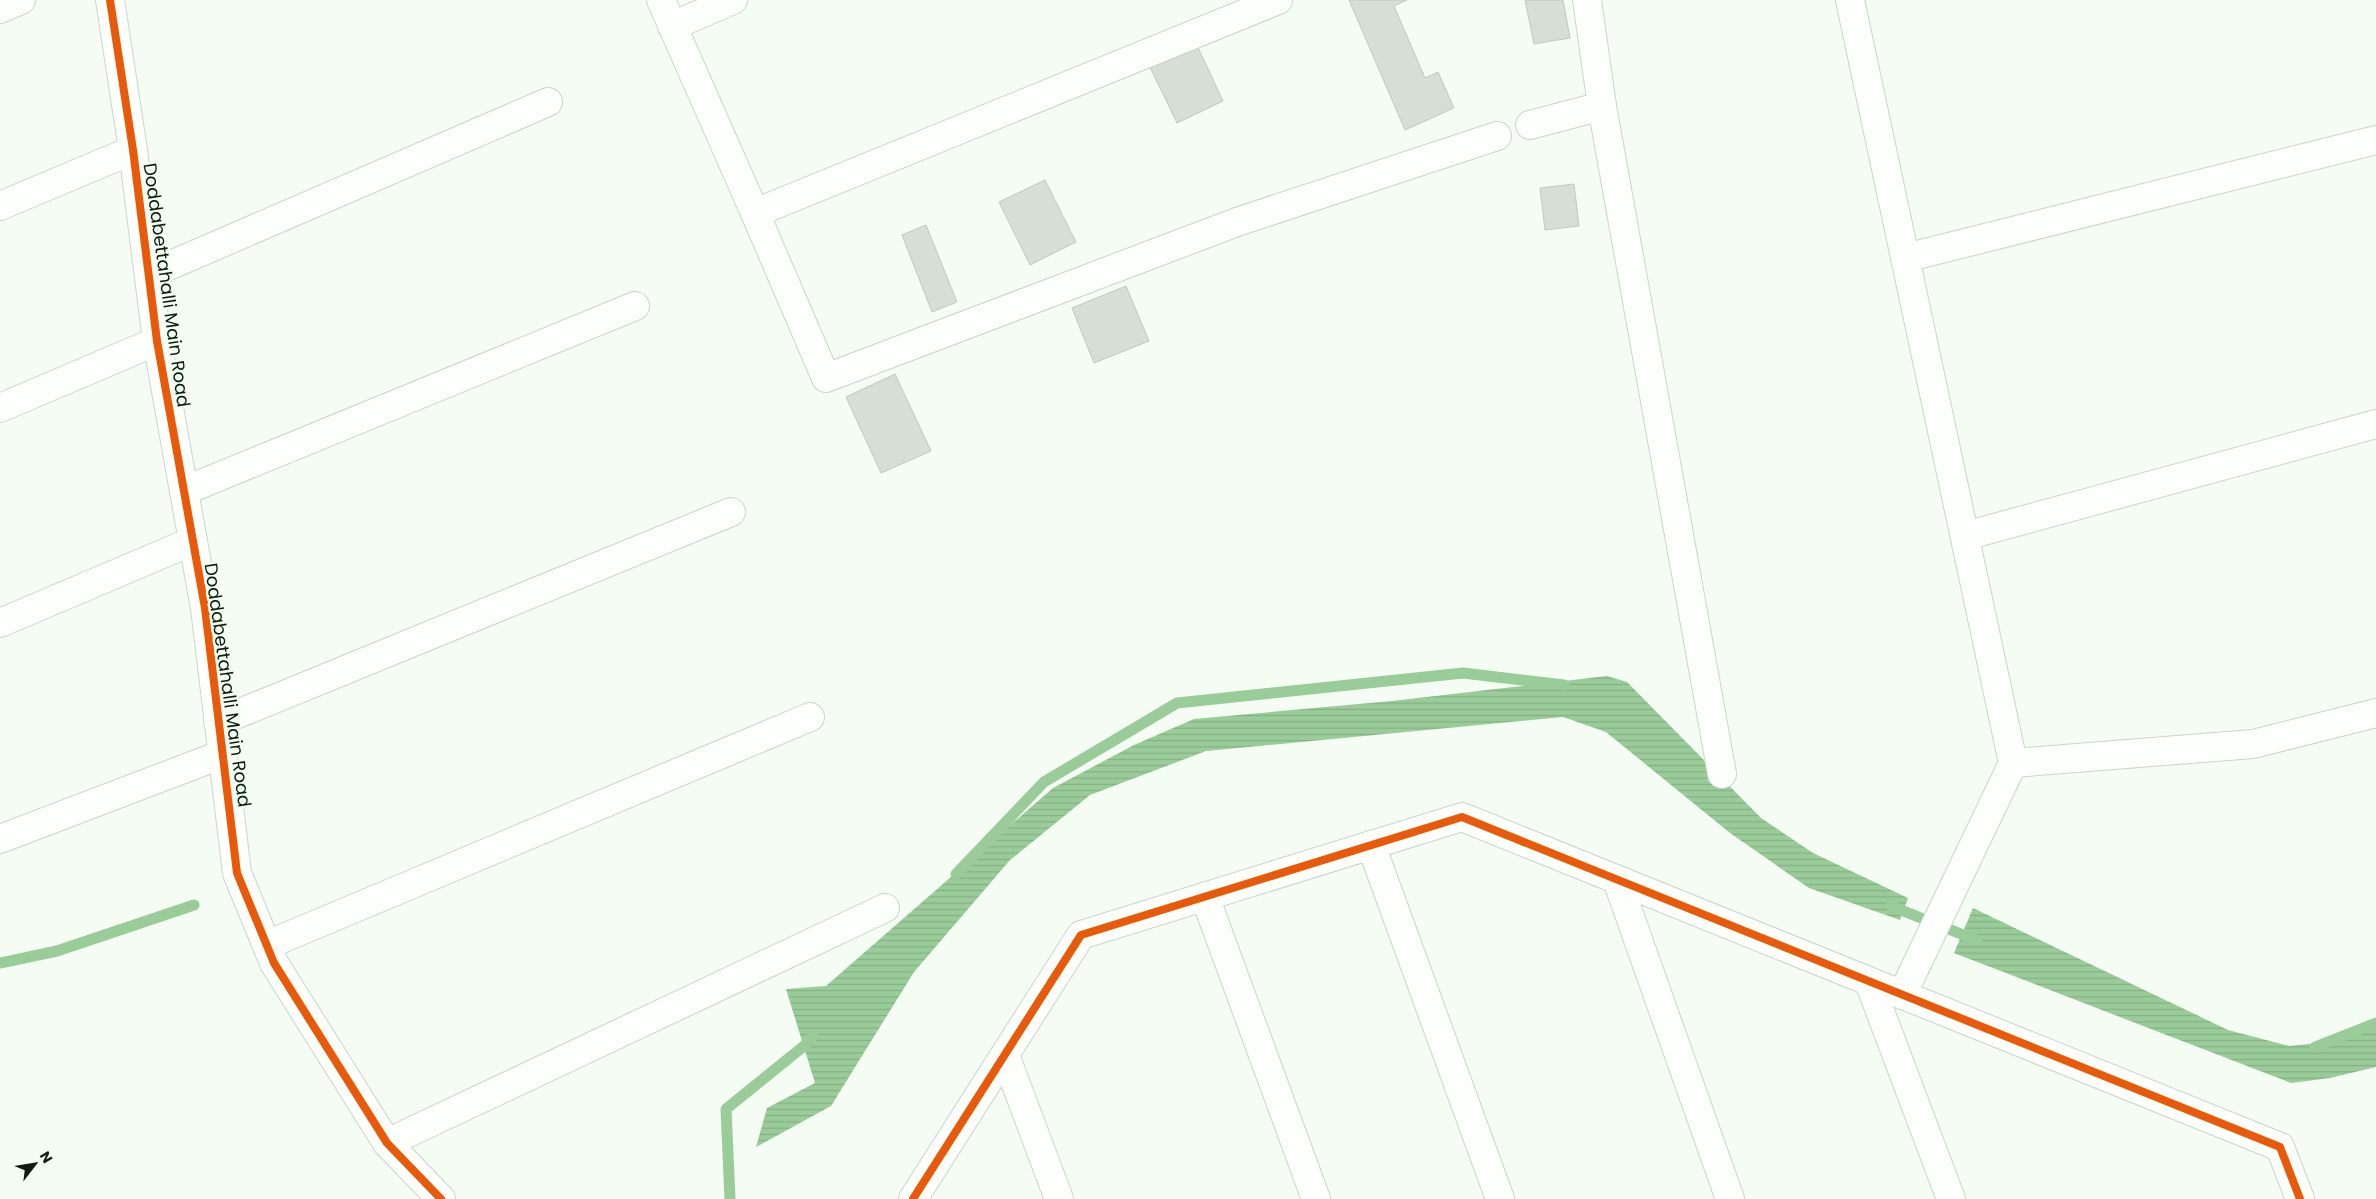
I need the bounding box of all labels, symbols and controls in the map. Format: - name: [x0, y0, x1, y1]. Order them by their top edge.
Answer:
- street label: Doddabettahalli Main Road: [137, 161, 197, 409]
- street label: Doddabettahalli Main Road: [198, 561, 258, 809]
- north arrow: [10, 1139, 60, 1189]
- text: N: [35, 1148, 57, 1167]

